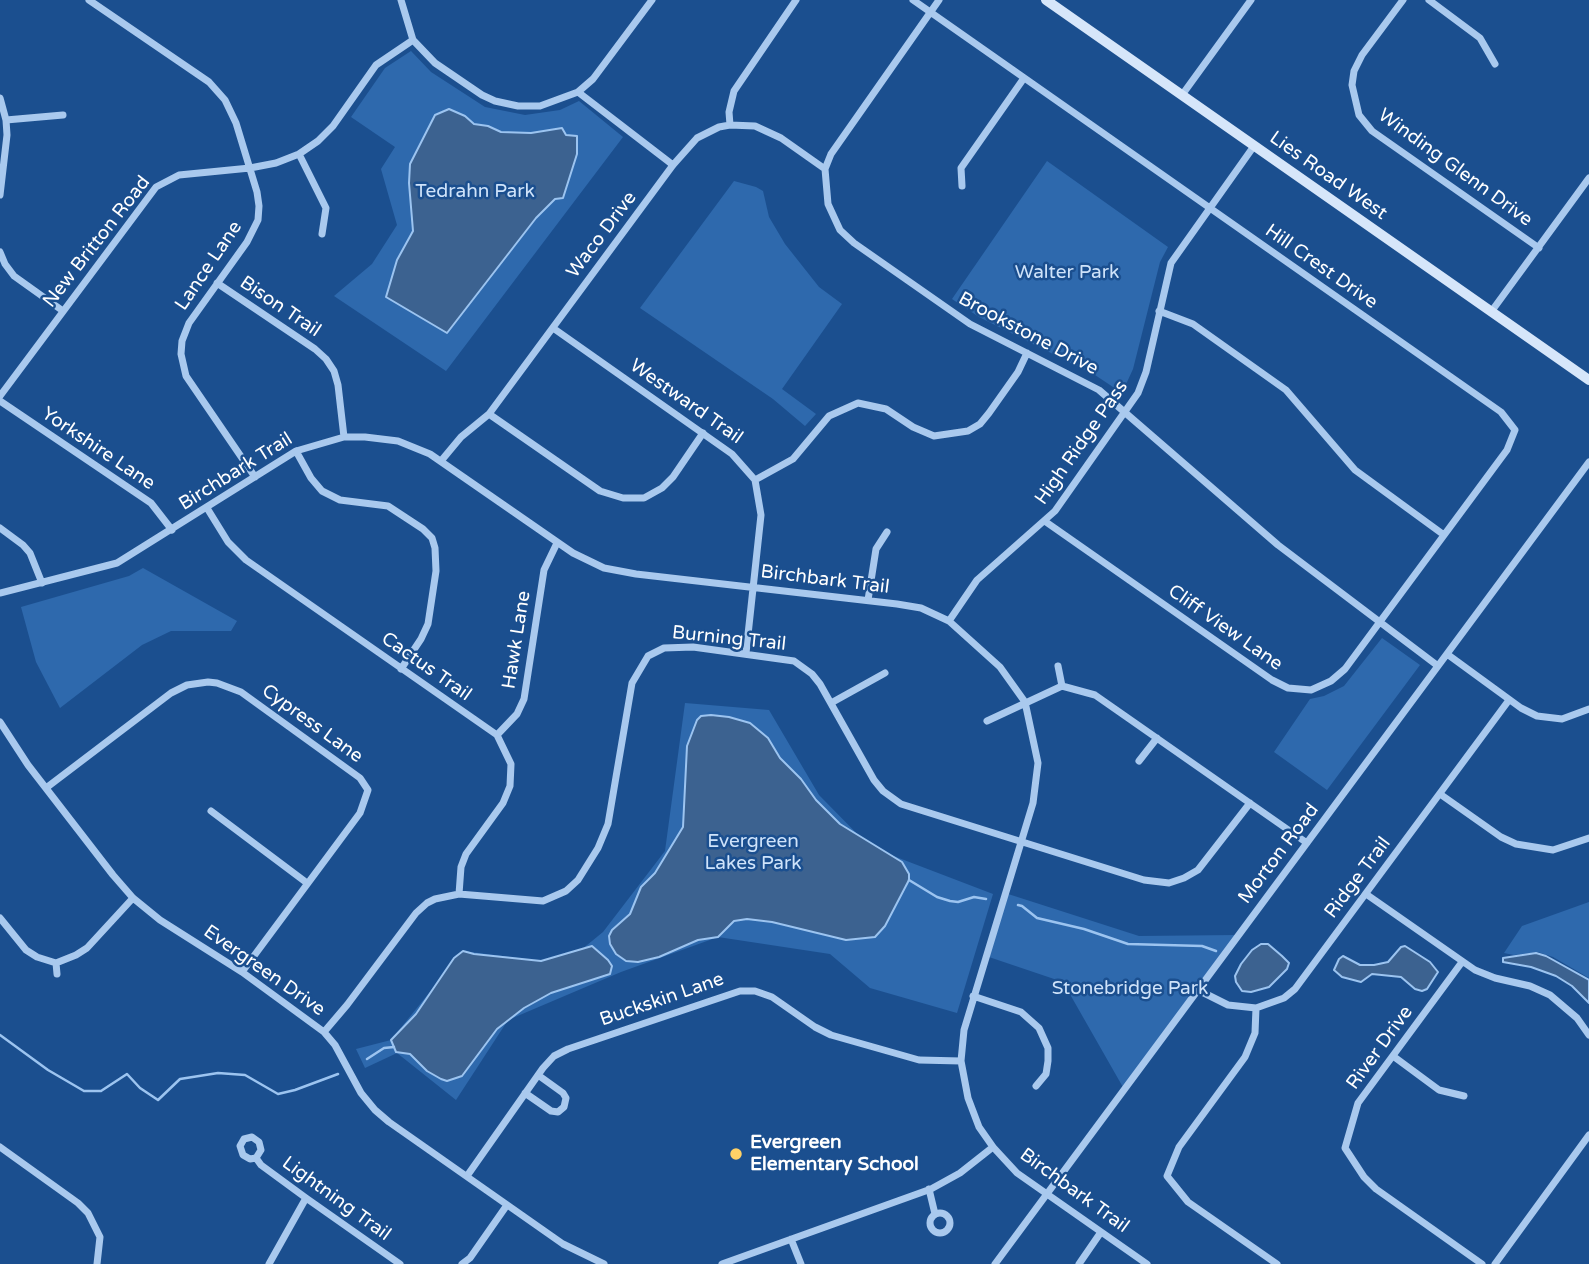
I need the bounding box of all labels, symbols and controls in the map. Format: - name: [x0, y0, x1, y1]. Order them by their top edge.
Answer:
- street label: Winding Glenn Drive: [1373, 104, 1537, 232]
- street label: Lies Road West: [1265, 127, 1391, 225]
- street label: New Britton Road: [38, 172, 156, 312]
- park label: Tedrahn Park: [415, 181, 535, 203]
- street label: Waco Drive: [562, 187, 642, 283]
- street label: Lance Lane: [171, 217, 247, 315]
- street label: Hill Crest Drive: [1260, 220, 1382, 314]
- park label: Walter Park: [1015, 262, 1119, 284]
- street label: Bison Trail: [235, 272, 325, 342]
- street label: Brookstone Drive: [954, 288, 1102, 380]
- street label: Westward Trail: [625, 355, 747, 449]
- street label: High Ridge Pass: [1031, 376, 1133, 510]
- street label: Yorkshire Lane: [37, 403, 159, 495]
- street label: Birchbark Trail: [175, 428, 297, 516]
- street label: Birchbark Trail: [759, 561, 891, 599]
- street label: Cliff View Lane: [1163, 580, 1287, 676]
- street label: Hawk Lane: [498, 589, 536, 691]
- street label: Burning Trail: [671, 622, 787, 656]
- street label: Cactus Trail: [377, 628, 475, 706]
- street label: Cypress Lane: [257, 680, 367, 768]
- street label: Morton Road: [1234, 799, 1324, 909]
- park label: Evergreen Lakes Park: [704, 831, 802, 875]
- street label: Ridge Trail: [1320, 833, 1396, 923]
- street label: Evergreen Drive: [199, 921, 329, 1021]
- street label: Buckskin Lane: [597, 968, 727, 1032]
- park label: Stonebridge Park: [1052, 978, 1208, 1000]
- street label: River Drive: [1342, 1002, 1418, 1094]
- place label: Evergreen Elementary School: [750, 1132, 919, 1176]
- street label: Birchbark Trail: [1015, 1144, 1133, 1238]
- marker: Evergreen Elementary School: [728, 1146, 744, 1162]
- street label: Lightning Trail: [277, 1152, 395, 1246]

